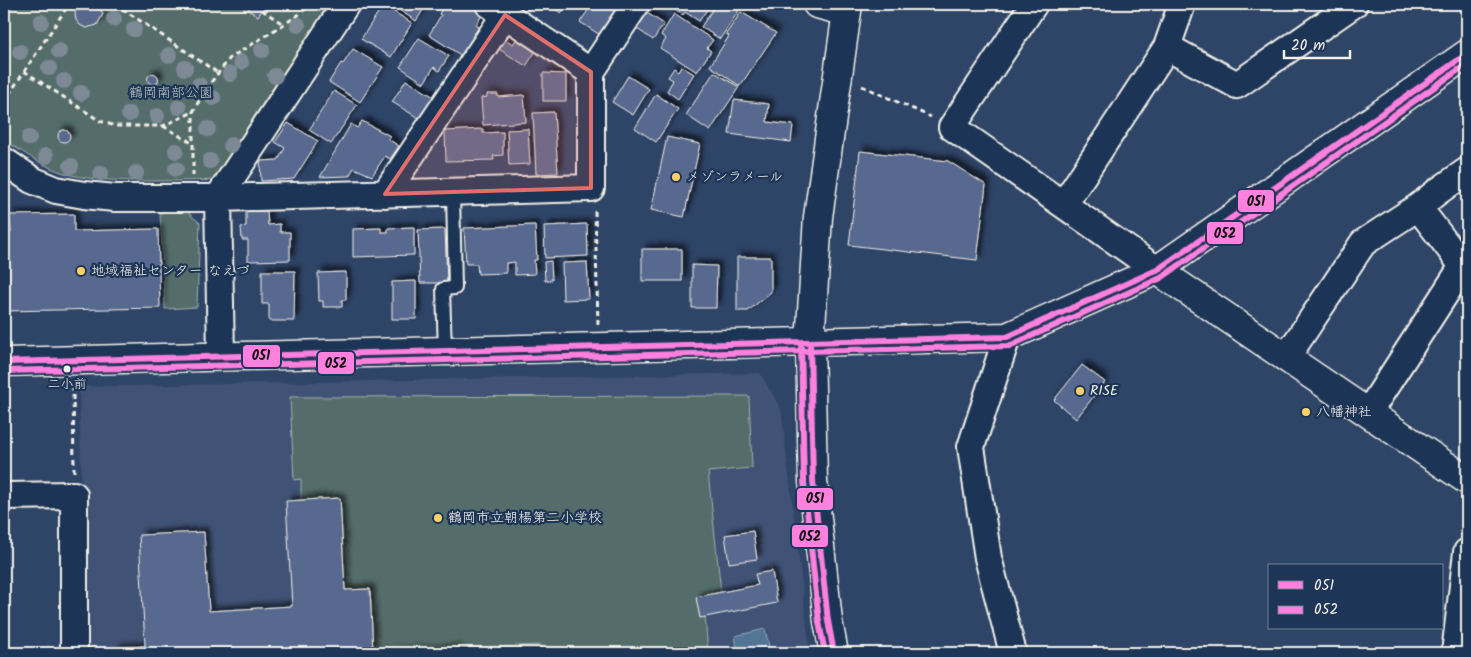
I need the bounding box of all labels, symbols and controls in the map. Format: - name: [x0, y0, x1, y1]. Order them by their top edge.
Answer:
- scale bar: [1284, 28, 1350, 60]
- text: 20 m: [1291, 34, 1325, 58]
- park label: 鶴岡南部公園: [129, 82, 213, 104]
- place label: メゾンラメール: [686, 166, 783, 188]
- marker: メゾンラメール: [670, 171, 682, 183]
- line badge: 051: [1237, 189, 1275, 213]
- text: 051: [1247, 191, 1266, 213]
- line badge: 052: [1206, 221, 1244, 245]
- text: 052: [1214, 223, 1236, 245]
- place label: 地域福祉センター なえづ: [91, 260, 250, 282]
- marker: 地域福祉センター なえづ: [75, 265, 87, 277]
- line badge: 051: [242, 344, 281, 368]
- text: 051: [252, 345, 271, 367]
- line badge: 052: [317, 351, 355, 375]
- text: 052: [325, 353, 347, 375]
- marker: 二小前: [62, 364, 72, 374]
- place label: 二小前: [47, 374, 87, 395]
- place label: RISE: [1090, 380, 1119, 402]
- marker: RISE: [1074, 385, 1086, 397]
- place label: 八幡神社: [1316, 401, 1372, 423]
- marker: 八幡神社: [1300, 406, 1312, 418]
- line badge: 051: [796, 487, 834, 511]
- text: 051: [806, 488, 825, 510]
- place label: 鶴岡市立朝楊第二小学校: [448, 507, 602, 529]
- marker: 鶴岡市立朝楊第二小学校: [432, 512, 444, 524]
- line badge: 052: [791, 524, 829, 548]
- text: 052: [799, 526, 821, 548]
- legend: [1268, 564, 1444, 630]
- text: 051: [1314, 574, 1335, 598]
- text: 052: [1314, 598, 1338, 622]

